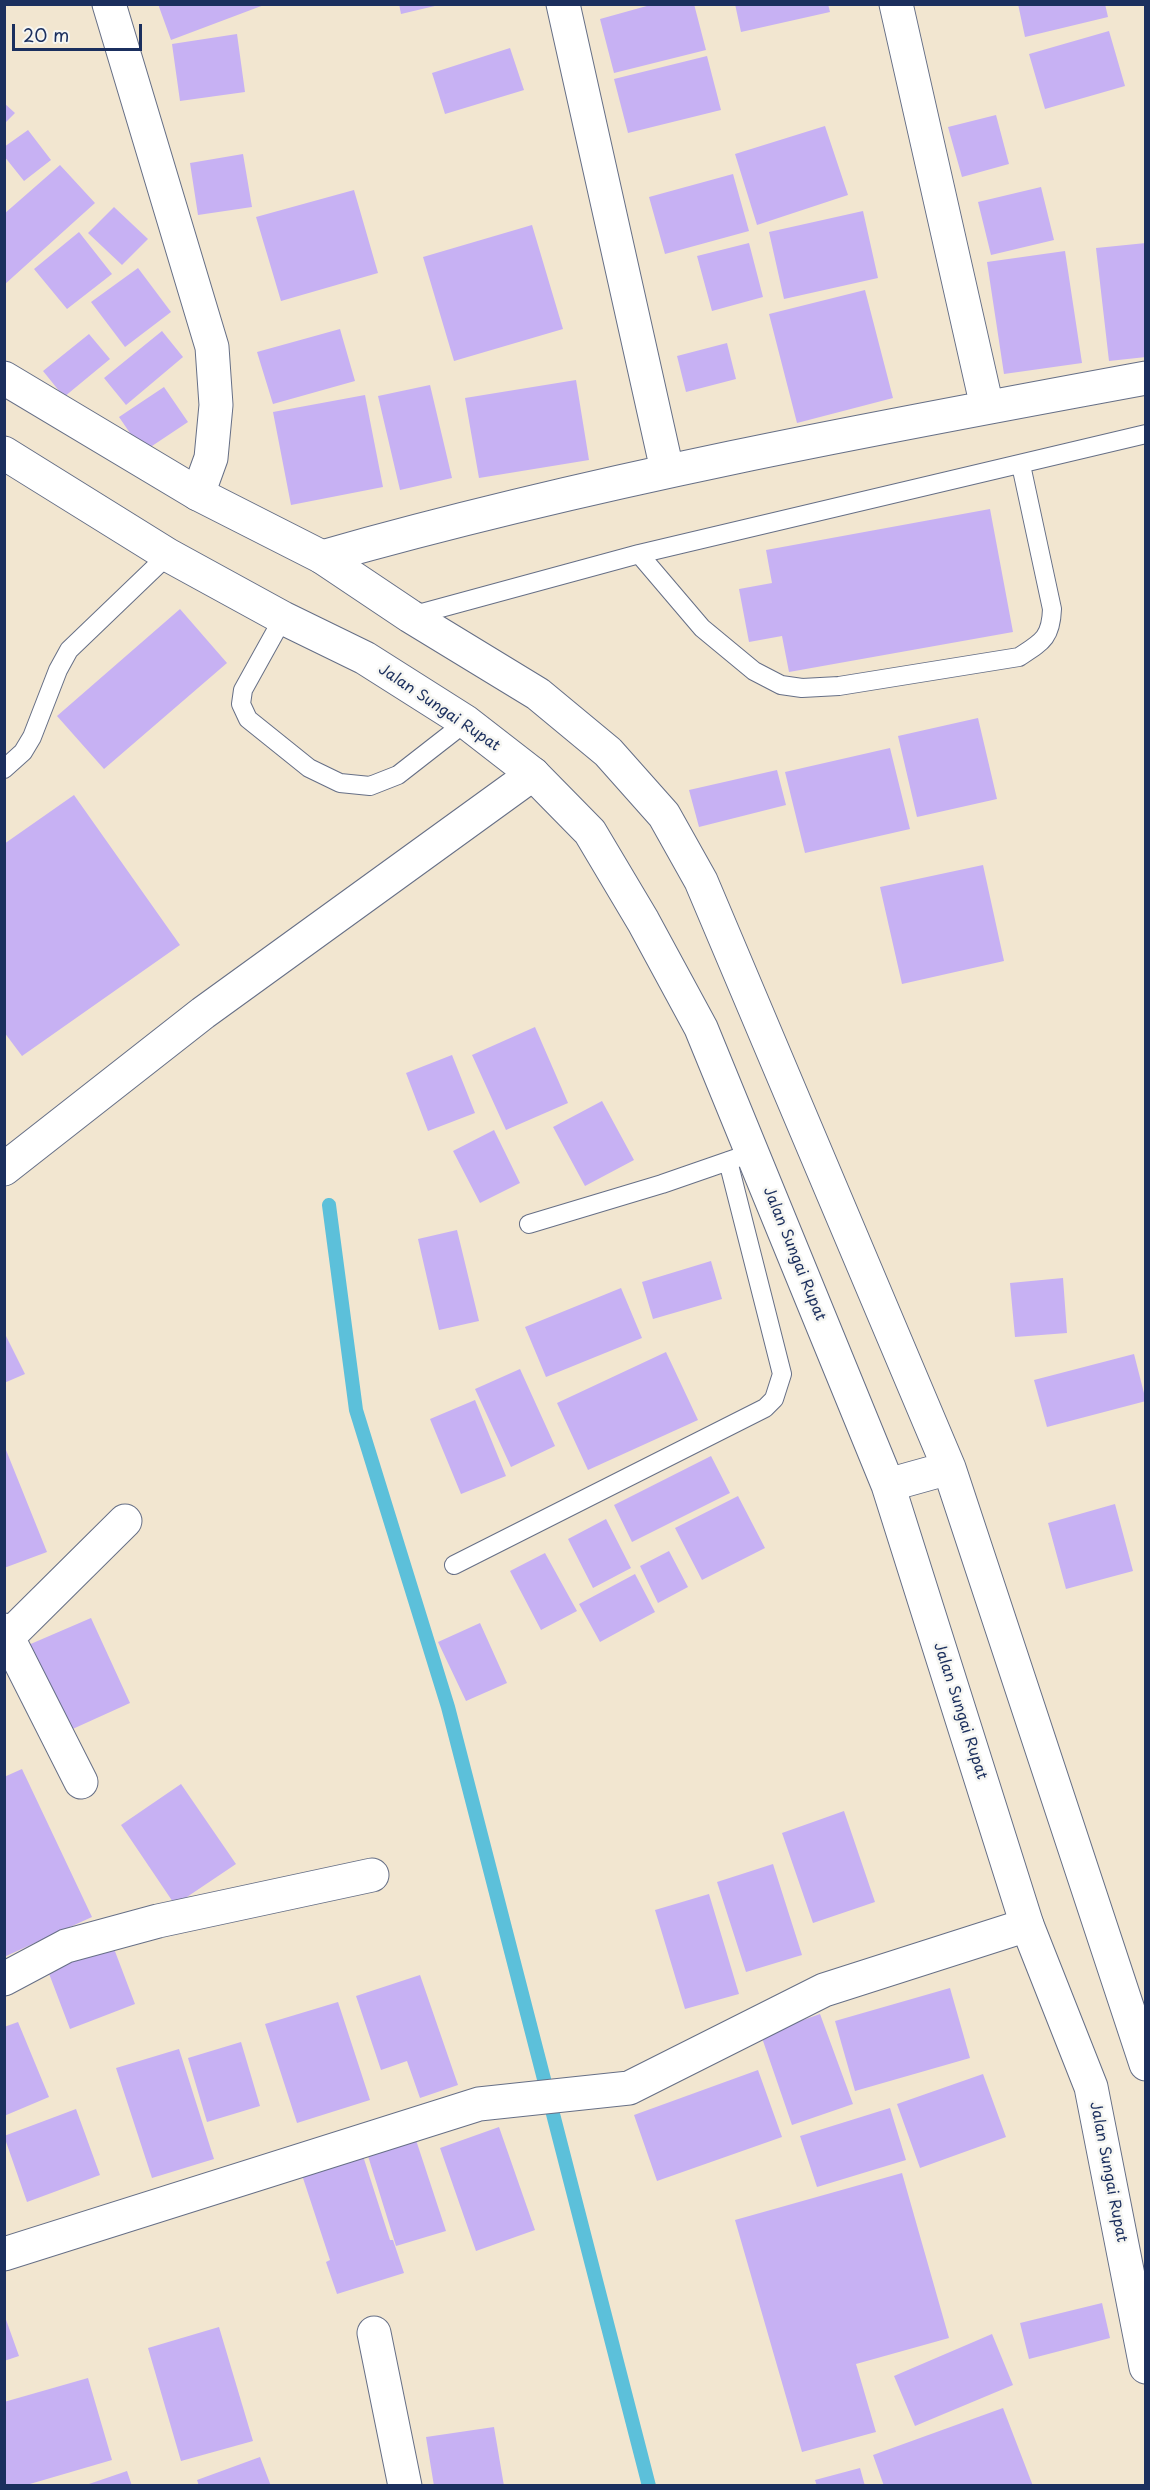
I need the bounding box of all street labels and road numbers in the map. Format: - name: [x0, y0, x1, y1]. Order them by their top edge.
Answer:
- street label: Jalan Sungai Rupat: [375, 661, 503, 755]
- street label: Jalan Sungai Rupat: [759, 1184, 829, 1324]
- street label: Jalan Sungai Rupat: [929, 1640, 991, 1782]
- street label: Jalan Sungai Rupat: [1086, 2100, 1130, 2244]

